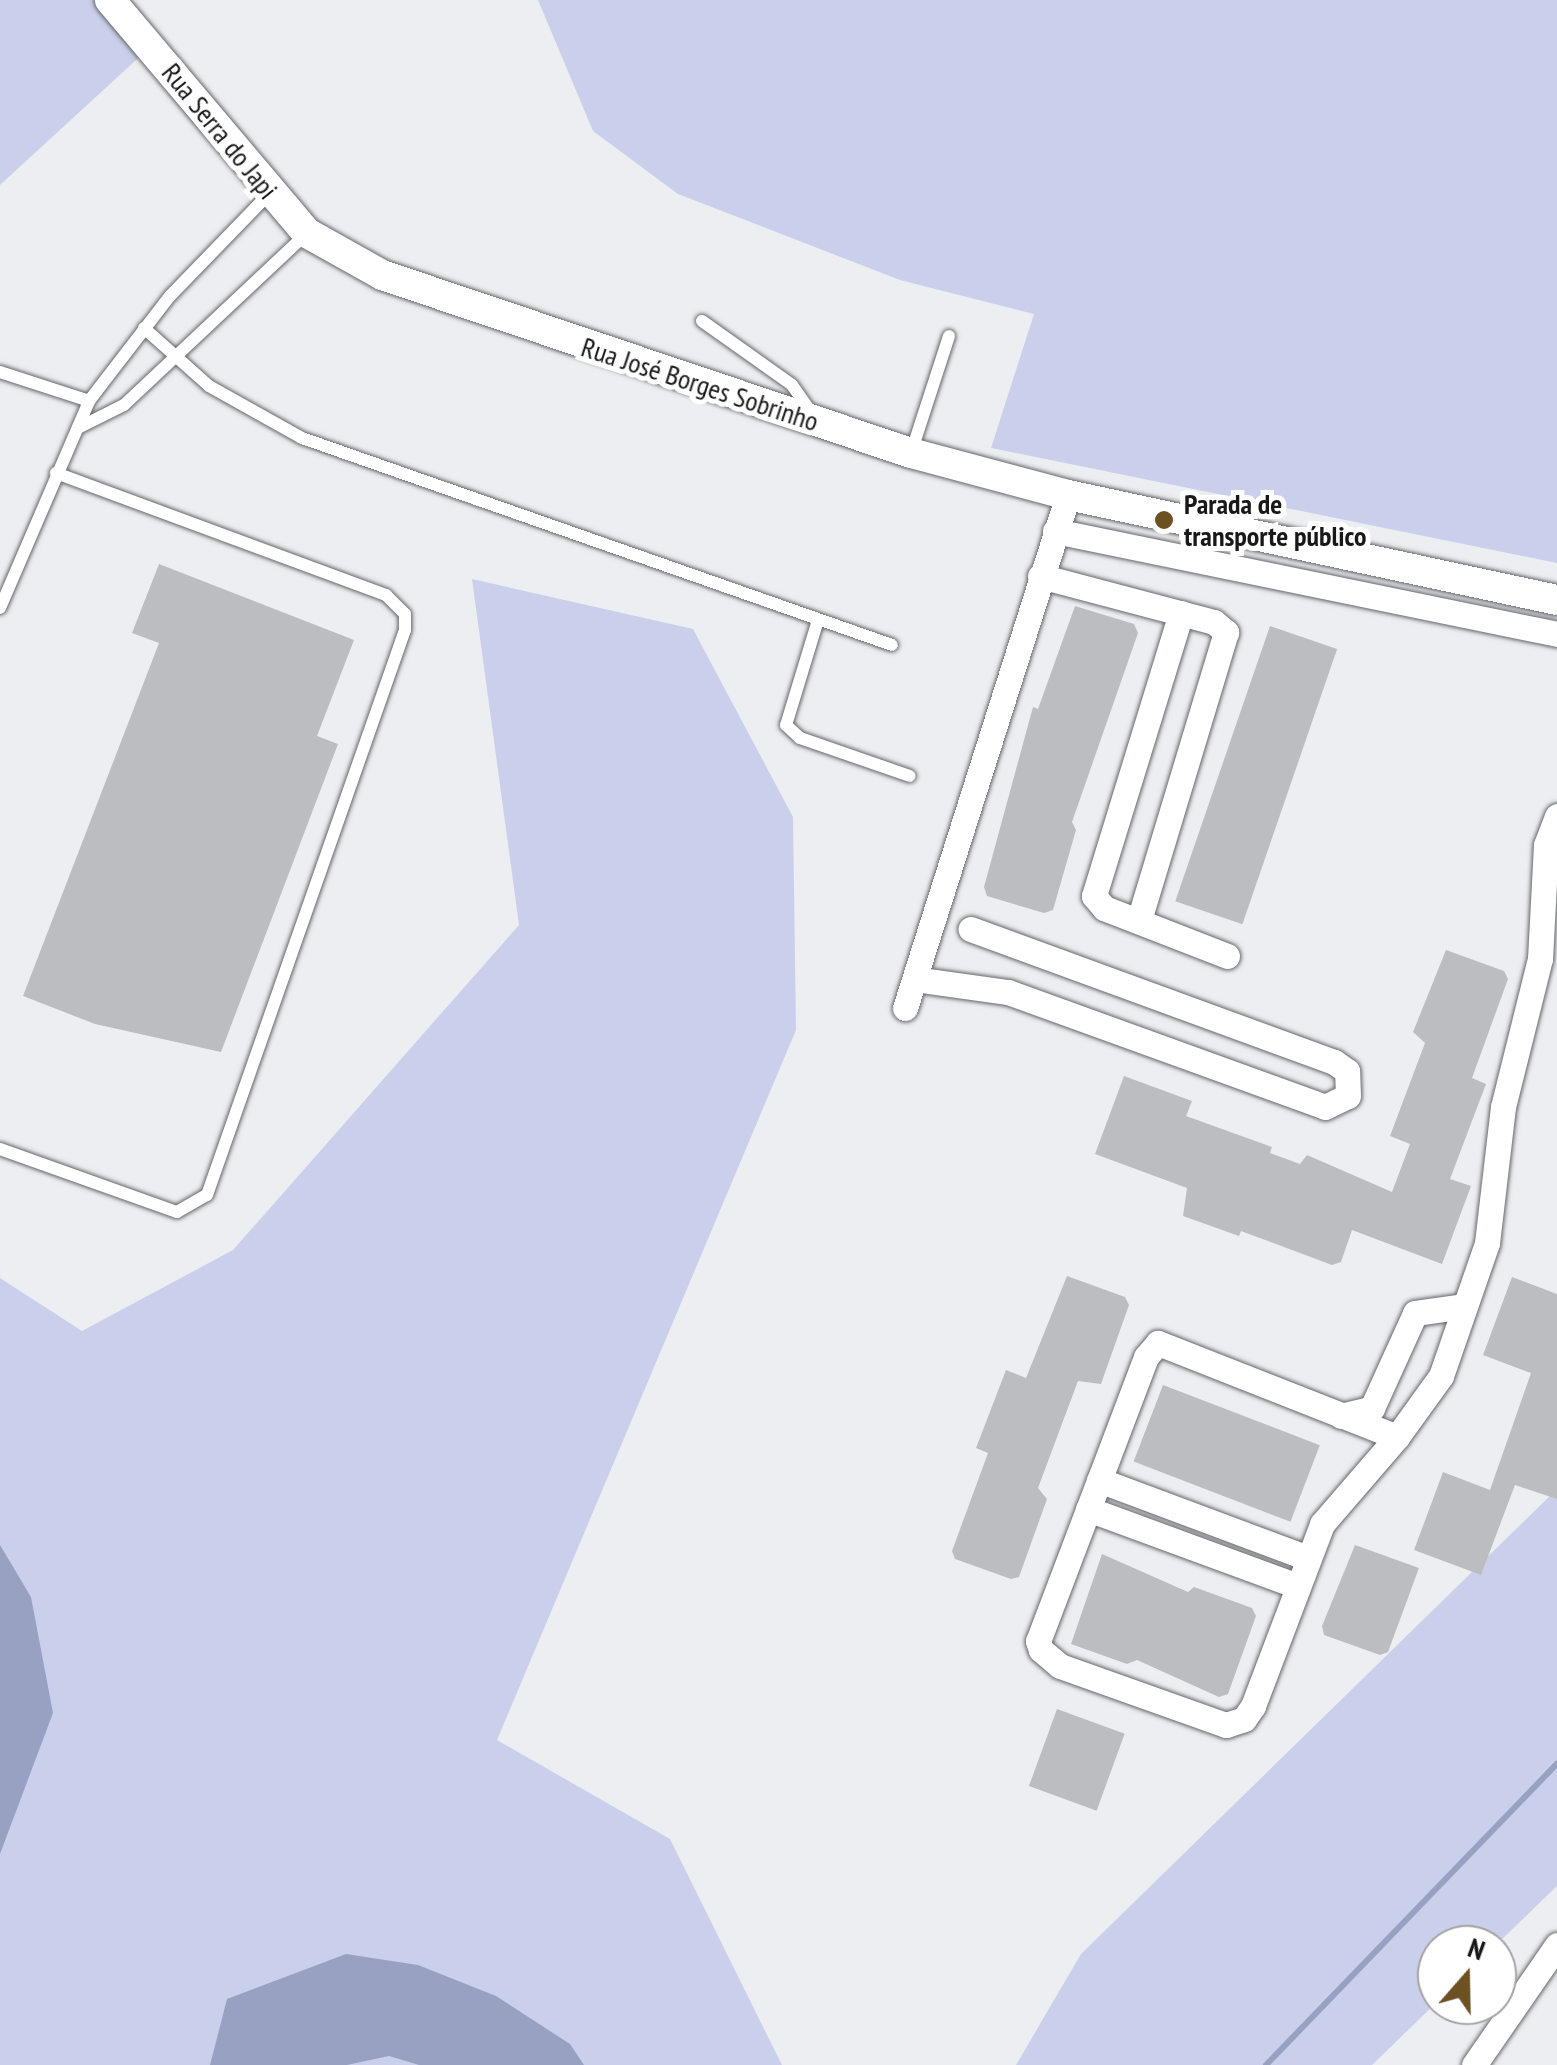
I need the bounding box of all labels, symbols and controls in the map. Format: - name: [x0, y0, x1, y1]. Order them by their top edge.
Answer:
- street label: Rua Serra do Japi: [155, 56, 285, 206]
- street label: Rua José Borges Sobrinho: [577, 330, 823, 438]
- place label: Parada de transporte público: [1184, 487, 1366, 553]
- marker: Parada de transporte público: [1153, 509, 1175, 531]
- north arrow: [1417, 1925, 1517, 2025]
- text: N: [1463, 1928, 1490, 1968]

